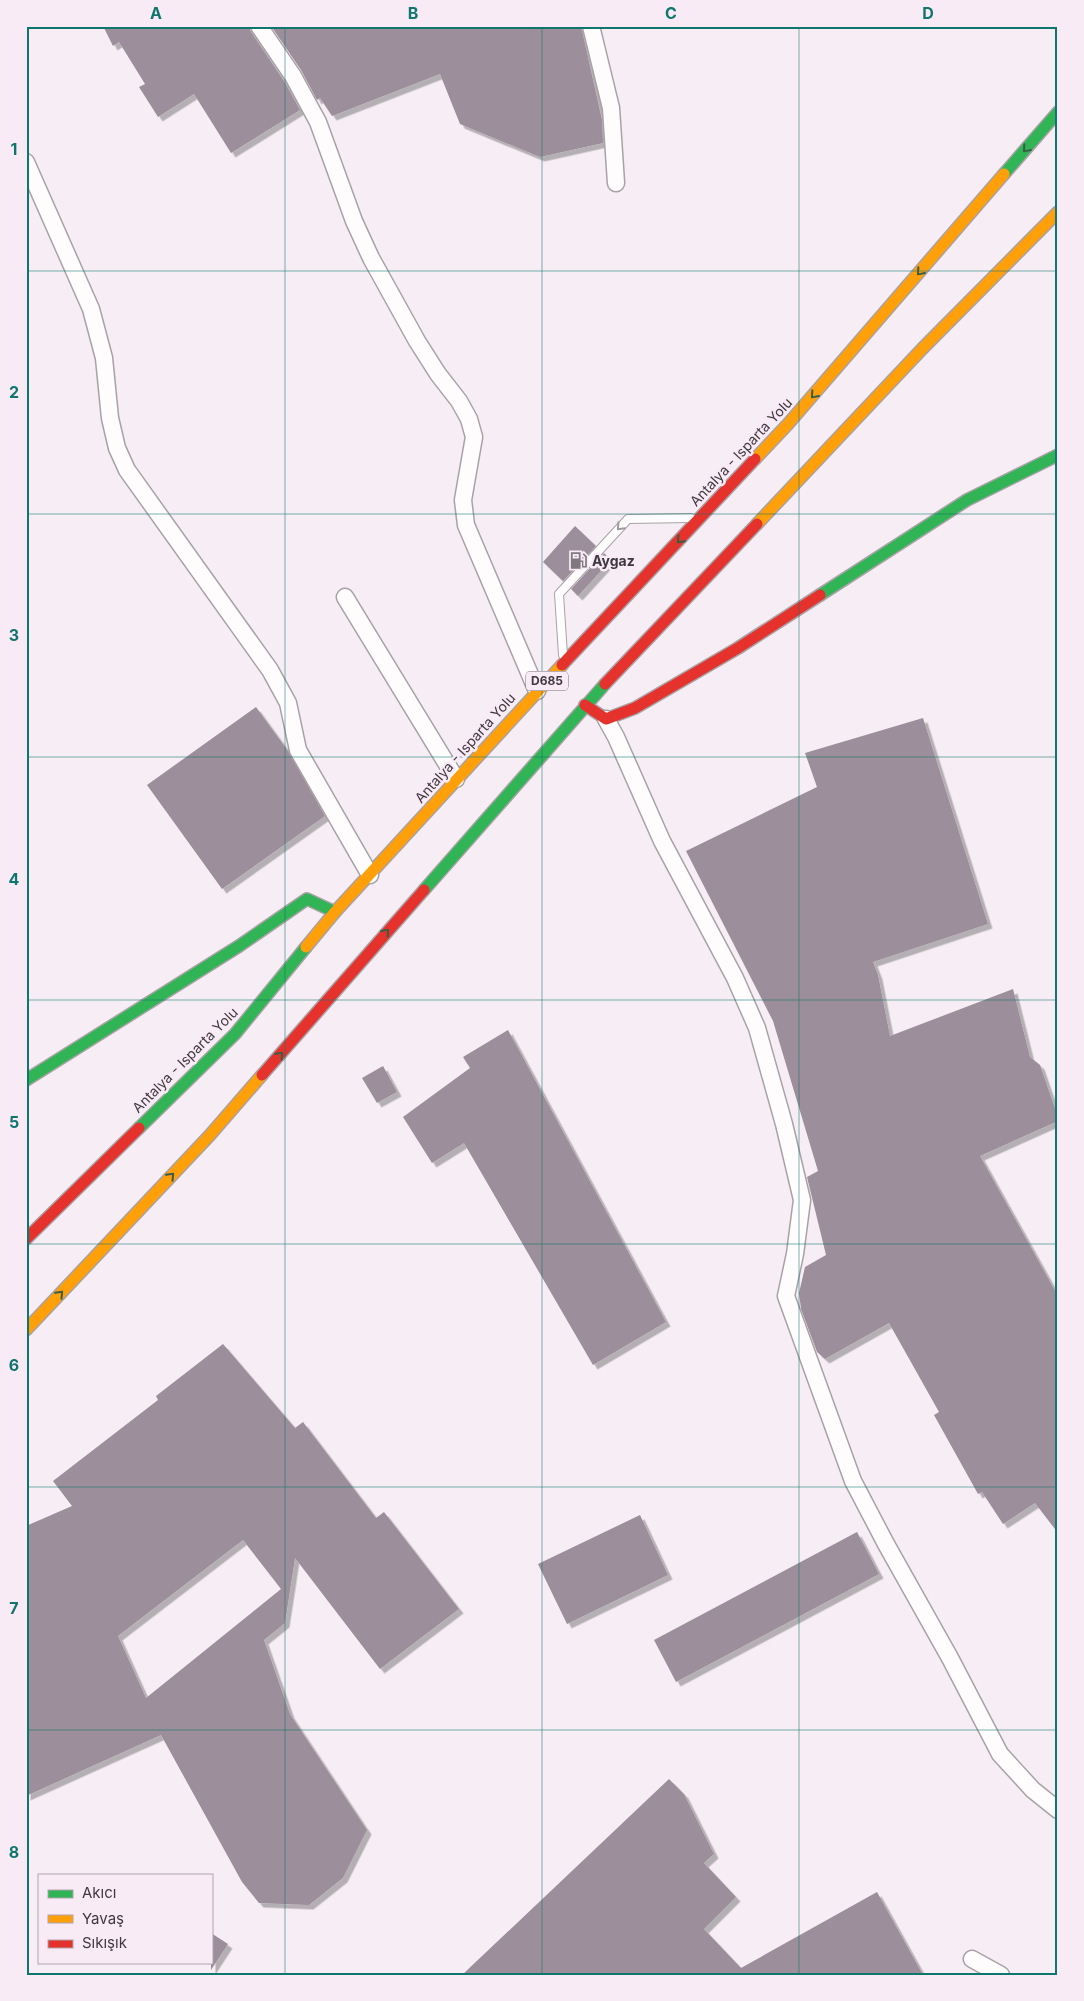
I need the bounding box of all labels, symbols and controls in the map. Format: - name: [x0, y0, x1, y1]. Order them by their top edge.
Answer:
- text: A: [150, 3, 162, 23]
- text: B: [408, 3, 418, 23]
- text: C: [665, 3, 677, 23]
- text: D: [922, 3, 934, 23]
- text: 1: [11, 139, 17, 159]
- one-way arrow: [1023, 143, 1032, 152]
- one-way arrow: [917, 266, 925, 275]
- text: 2: [9, 382, 19, 402]
- one-way arrow: [811, 389, 819, 398]
- street label: Antalya - Isparta Yolu: [686, 394, 795, 509]
- one-way arrow: [617, 522, 626, 531]
- one-way arrow: [677, 534, 686, 543]
- fuel station icon: Aygaz: [568, 551, 588, 571]
- place label: Aygaz: [592, 552, 635, 569]
- text: 3: [9, 625, 19, 645]
- road number: D685: [526, 671, 568, 690]
- street label: Antalya - Isparta Yolu: [411, 689, 518, 806]
- text: 4: [9, 869, 20, 889]
- one-way arrow: [381, 929, 390, 938]
- street label: Antalya - Isparta Yolu: [128, 1003, 241, 1116]
- one-way arrow: [274, 1052, 282, 1061]
- text: 5: [9, 1112, 19, 1132]
- one-way arrow: [165, 1173, 174, 1182]
- one-way arrow: [54, 1291, 63, 1300]
- text: 6: [9, 1355, 19, 1375]
- text: 7: [9, 1598, 19, 1618]
- text: 8: [9, 1842, 19, 1862]
- legend: [38, 1874, 212, 1964]
- text: Akıcı: [82, 1883, 116, 1902]
- text: Yavaş: [82, 1909, 124, 1928]
- text: Sıkışık: [82, 1933, 128, 1952]

